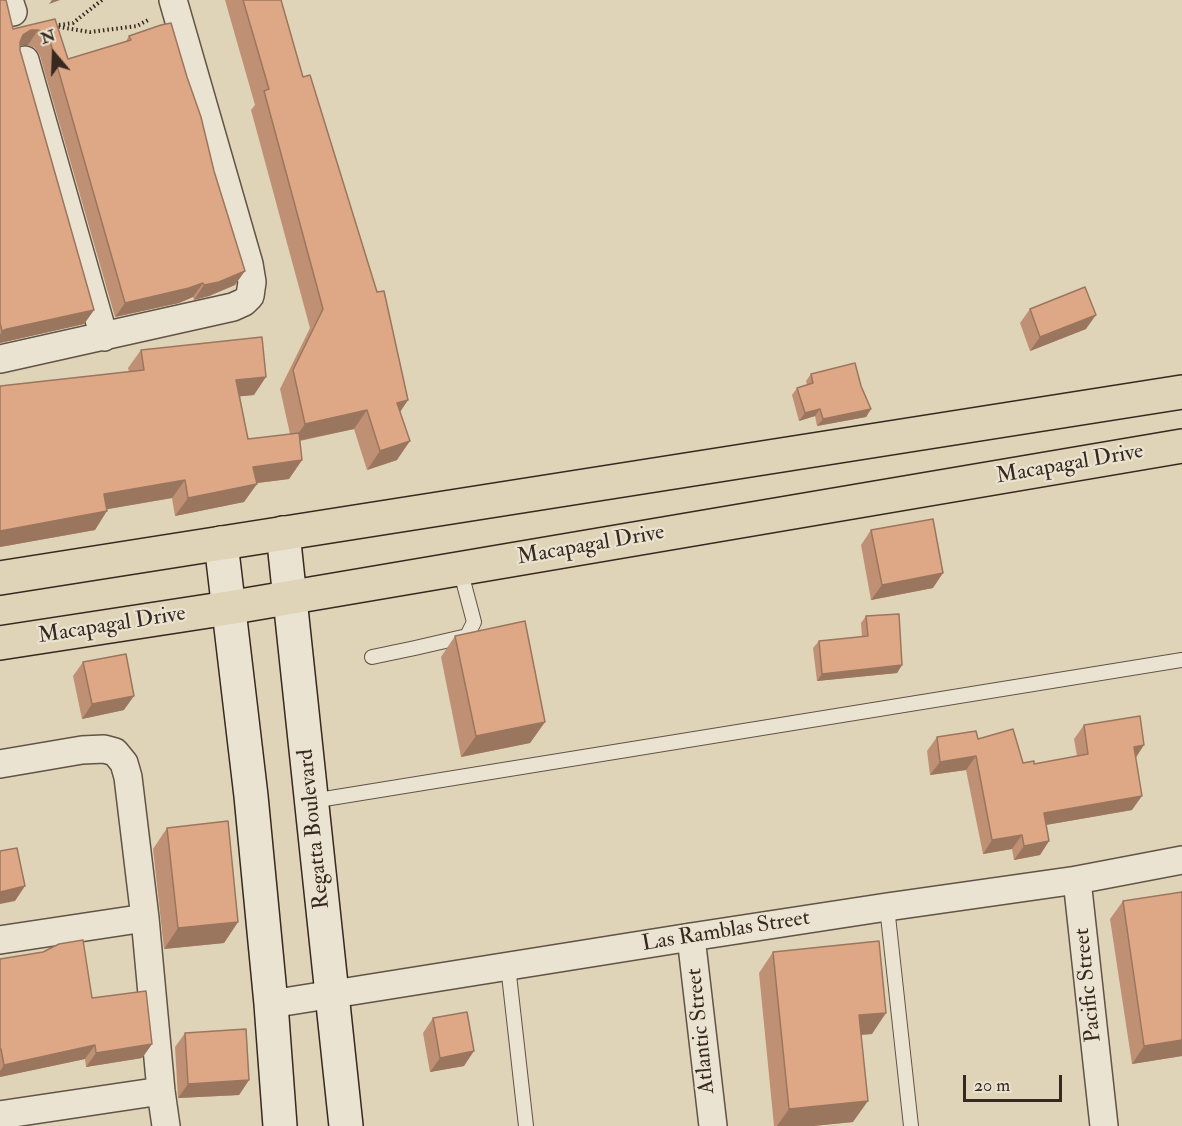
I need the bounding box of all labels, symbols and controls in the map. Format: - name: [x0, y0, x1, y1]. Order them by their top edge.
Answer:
- north arrow: [24, 24, 84, 84]
- text: N: [38, 25, 58, 49]
- street label: Macapagal Drive: [994, 439, 1146, 491]
- street label: Macapagal Drive: [515, 520, 667, 572]
- street label: Macapagal Drive: [36, 601, 188, 651]
- street label: Regatta Boulevard: [293, 748, 337, 910]
- street label: Las Ramblas Street: [640, 906, 812, 958]
- street label: Pacific Street: [1070, 927, 1108, 1043]
- street label: Atlantic Street: [682, 967, 722, 1095]
- scale bar: [966, 1063, 1065, 1101]
- text: 20 m: [974, 1074, 1010, 1097]

